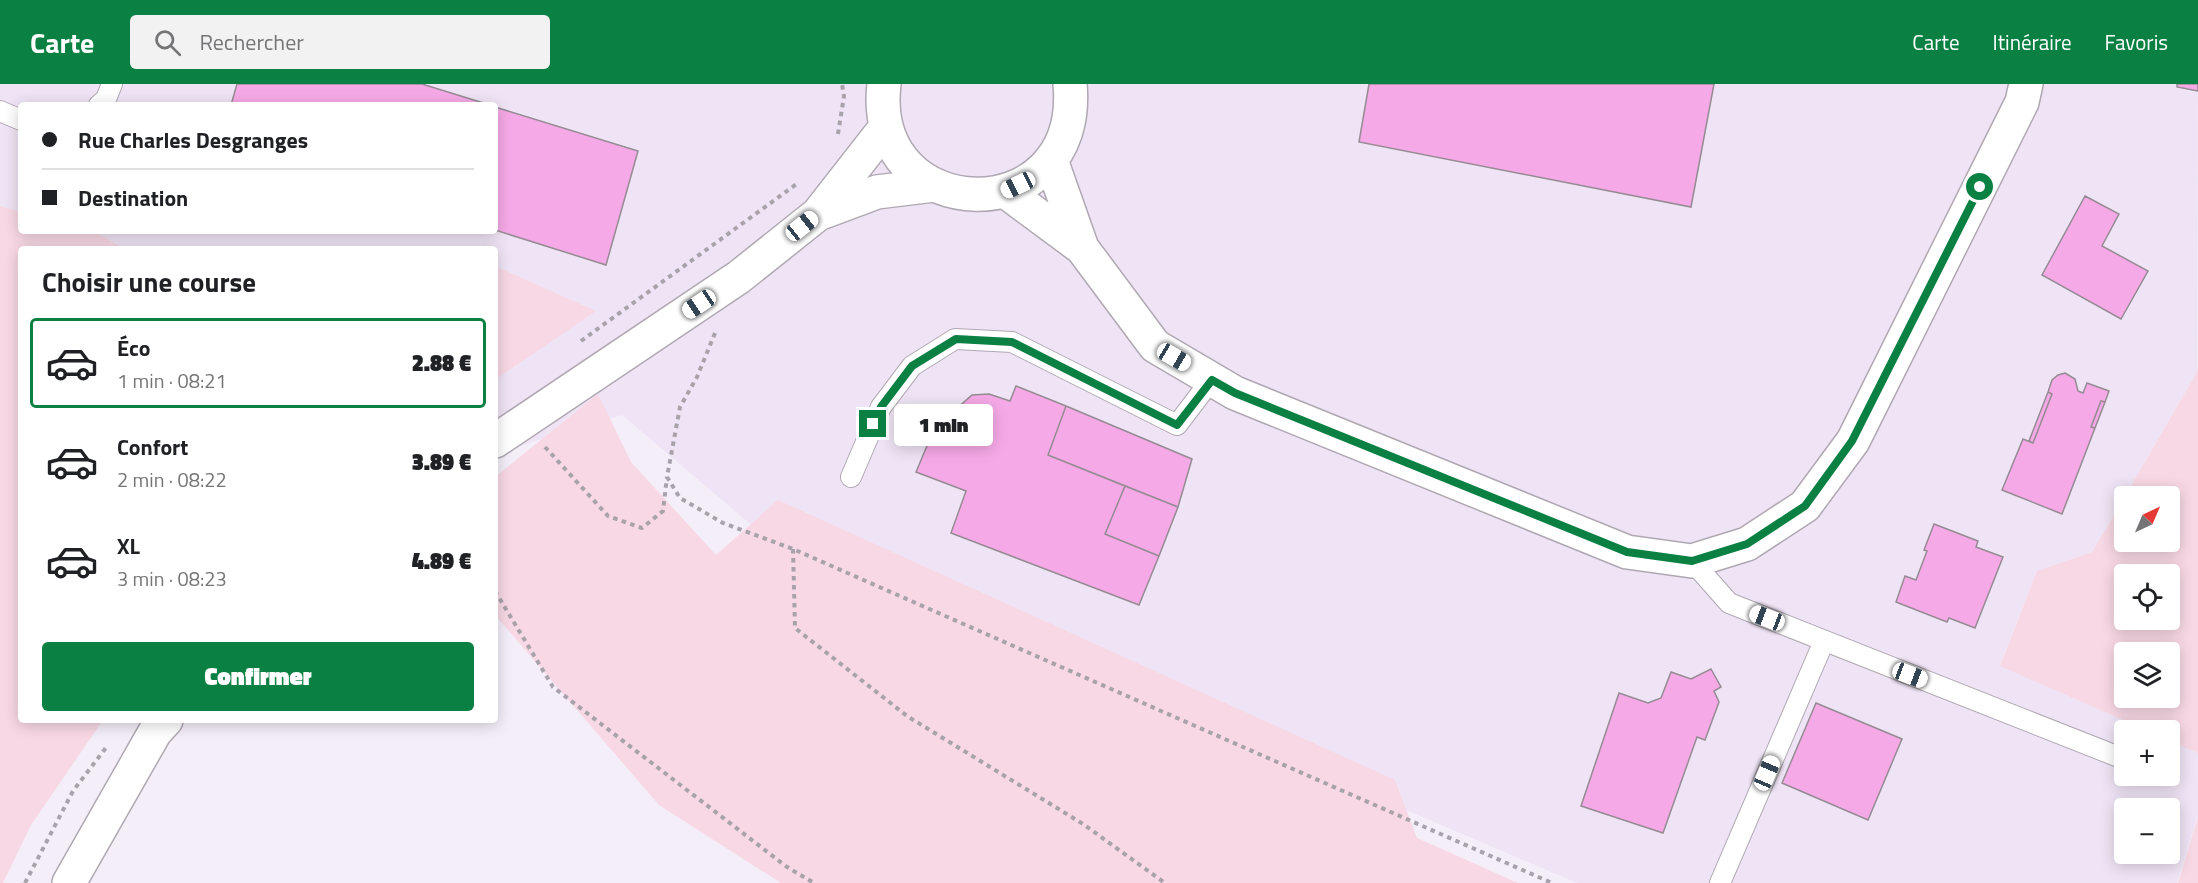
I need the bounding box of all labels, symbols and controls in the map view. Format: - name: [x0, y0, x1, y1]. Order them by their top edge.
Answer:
- search box: [130, 15, 550, 69]
- text: Carte: [30, 21, 94, 64]
- text: Rechercher: [199, 25, 304, 59]
- icon: search: [151, 26, 184, 59]
- text: Carte: [1912, 26, 1960, 58]
- text: Itinéraire: [1993, 26, 2072, 58]
- text: Favoris: [2105, 26, 2168, 58]
- text: Rue Charles Desgranges: [78, 123, 308, 157]
- car: [998, 169, 1038, 201]
- route start: [1966, 173, 1993, 200]
- text: Destination: [78, 181, 188, 215]
- car: [782, 208, 822, 244]
- text: Choisir une course: [42, 261, 256, 302]
- car: [679, 286, 719, 322]
- text: Éco: [117, 331, 150, 365]
- icon: car: [45, 336, 99, 390]
- car: [1154, 340, 1194, 374]
- text: 2.88 €: [412, 346, 471, 380]
- text: 1 min · 08:21: [117, 365, 227, 396]
- callout: 1 min: [894, 403, 993, 445]
- text: 1 min: [919, 409, 968, 440]
- route end: [859, 410, 886, 437]
- text: Confort: [117, 430, 188, 464]
- icon: car: [45, 435, 99, 489]
- text: 3.89 €: [412, 445, 471, 479]
- text: 2 min · 08:22: [117, 464, 227, 495]
- north arrow: [2114, 486, 2180, 552]
- map controls: [2114, 486, 2180, 864]
- text: XL: [117, 529, 140, 563]
- icon: car: [45, 534, 99, 588]
- text: 4.89 €: [412, 544, 471, 578]
- text: 3 min · 08:23: [117, 563, 227, 594]
- button: locate: [2114, 564, 2180, 630]
- car: [1747, 603, 1787, 633]
- button: Confirmer: [42, 642, 474, 711]
- button: layers: [2114, 642, 2180, 708]
- car: [1890, 660, 1930, 690]
- button: +: [2114, 720, 2180, 786]
- car: [1752, 753, 1782, 793]
- button: −: [2114, 798, 2180, 864]

